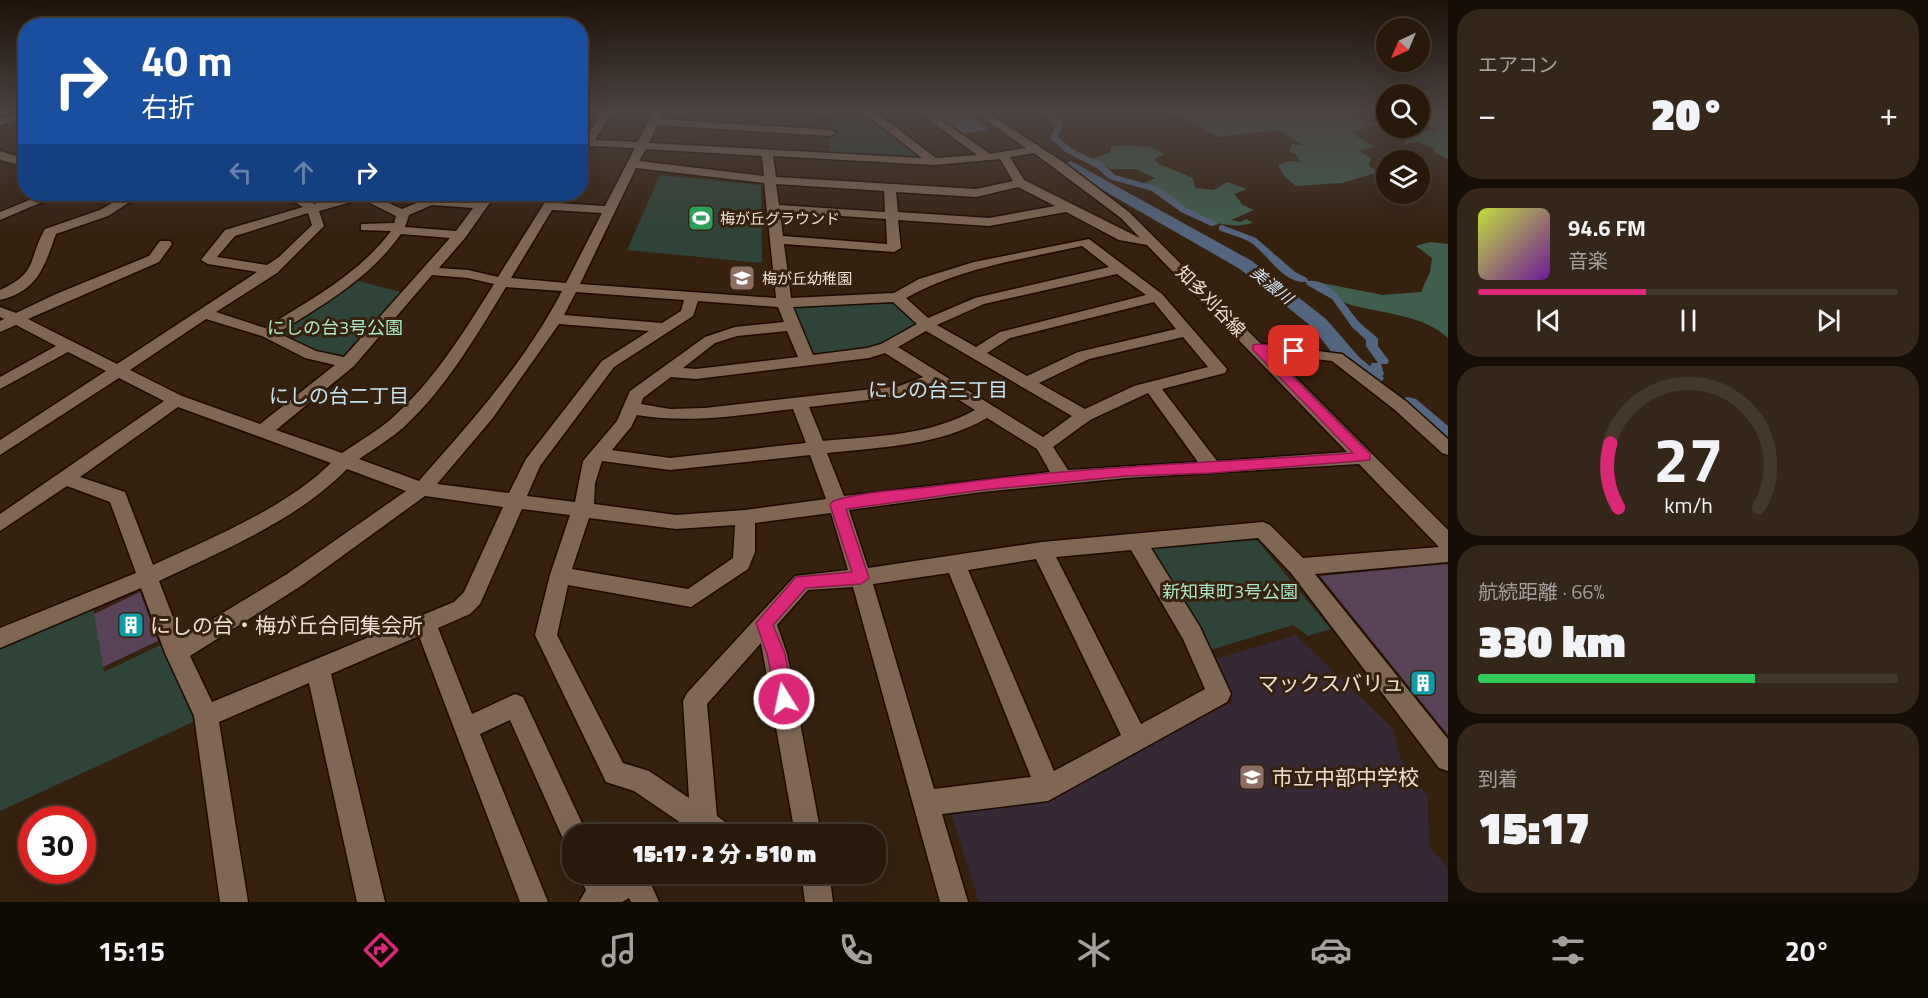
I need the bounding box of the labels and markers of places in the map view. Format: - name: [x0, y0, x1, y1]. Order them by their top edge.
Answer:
- sports icon: 梅が丘グラウンド: [686, 203, 716, 233]
- place label: 梅が丘グラウンド: [720, 207, 840, 230]
- school or university icon: 梅が丘幼稚園: [727, 263, 757, 293]
- place label: 梅が丘幼稚園: [762, 267, 852, 290]
- pin: [1268, 325, 1319, 376]
- place label: にしの台・梅が丘合同集会所: [150, 609, 423, 641]
- building icon: にしの台・梅が丘合同集会所: [116, 610, 146, 640]
- place label: マックスバリュ: [1258, 667, 1404, 699]
- building icon: マックスバリュ: [1408, 668, 1438, 698]
- place label: 市立中部中学校: [1272, 761, 1419, 793]
- school or university icon: 市立中部中学校: [1237, 762, 1267, 792]

